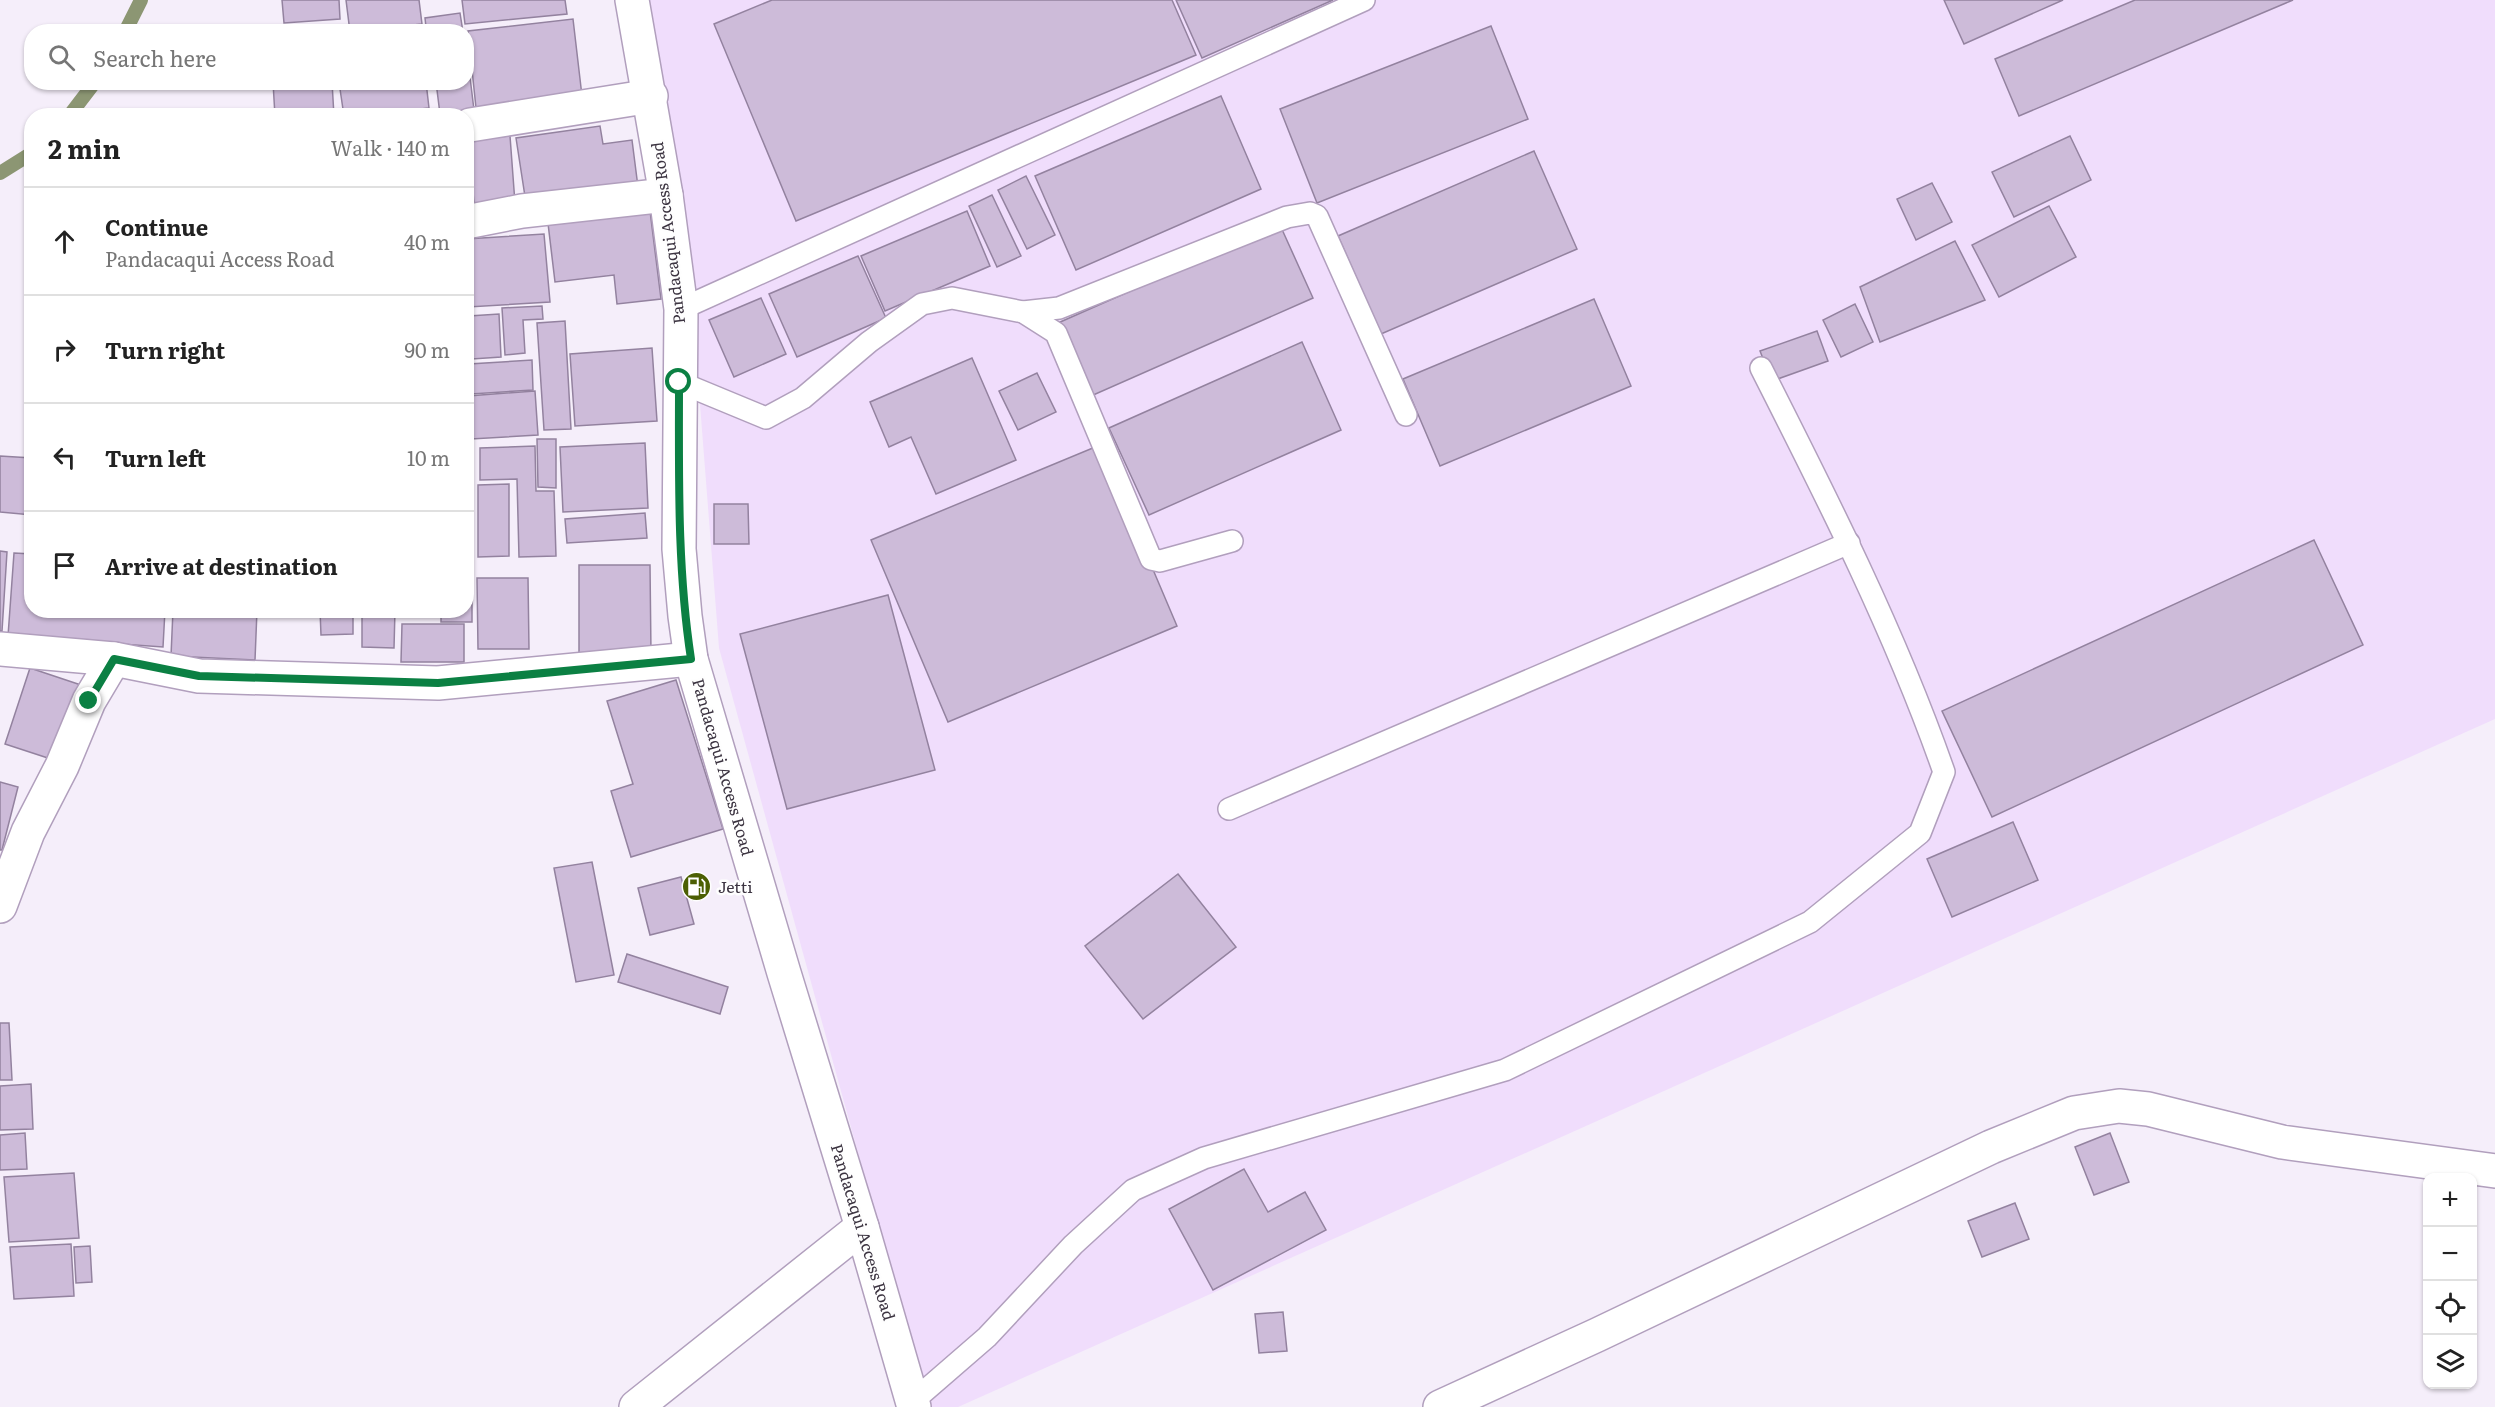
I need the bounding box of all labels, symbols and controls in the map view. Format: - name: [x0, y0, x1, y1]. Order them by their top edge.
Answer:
- search box: [24, 24, 474, 90]
- icon: search: [45, 41, 78, 74]
- text: Search here: [93, 41, 216, 74]
- text: 2 min: [48, 128, 121, 167]
- text: Walk · 140 m: [331, 132, 450, 162]
- street label: Pandacaqui Access Road: [644, 140, 690, 326]
- text: Continue: [105, 210, 208, 243]
- icon: ahead: [48, 225, 81, 258]
- text: 40 m: [404, 226, 450, 256]
- text: Pandacaqui Access Road: [105, 243, 334, 273]
- icon: right: [48, 333, 81, 366]
- text: Turn right: [105, 333, 225, 366]
- text: 90 m: [405, 334, 450, 364]
- route start: [665, 368, 691, 394]
- icon: left: [48, 441, 81, 474]
- text: Turn left: [105, 441, 206, 474]
- text: 10 m: [407, 442, 450, 472]
- icon: arrive: [48, 549, 81, 582]
- text: Arrive at destination: [105, 549, 338, 582]
- street label: Pandacaqui Access Road: [687, 675, 761, 858]
- route end: [75, 687, 101, 713]
- fuel station icon: Jetti: [681, 871, 713, 903]
- place label: Jetti: [718, 874, 753, 898]
- street label: Pandacaqui Access Road: [826, 1140, 902, 1323]
- map controls: [2423, 1173, 2477, 1389]
- button: +: [2423, 1173, 2477, 1227]
- button: −: [2423, 1227, 2477, 1281]
- button: locate: [2423, 1281, 2477, 1335]
- button: layers: [2423, 1335, 2477, 1389]

